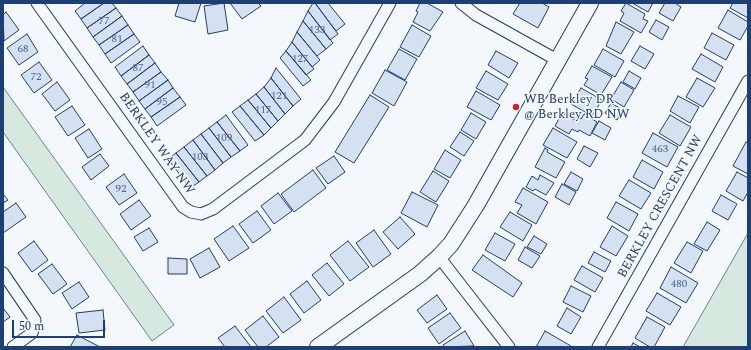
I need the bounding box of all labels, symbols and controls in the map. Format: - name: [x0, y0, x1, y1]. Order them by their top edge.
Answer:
- house number: 77: [99, 15, 109, 29]
- house number: 133: [309, 24, 325, 38]
- house number: 81: [112, 33, 122, 47]
- house number: 68: [18, 43, 28, 57]
- house number: 127: [292, 53, 308, 67]
- house number: 87: [133, 62, 143, 76]
- house number: 72: [31, 71, 41, 85]
- house number: 91: [145, 79, 155, 93]
- street label: BERKLEY WAY NW: [115, 90, 197, 198]
- house number: 121: [271, 90, 287, 104]
- place label: WB Berkley DR @ Berkley RD NW: [524, 92, 630, 123]
- house number: 95: [157, 96, 167, 110]
- marker: WB Berkley DR @ Berkley RD NW: [511, 102, 521, 112]
- house number: 117: [255, 104, 271, 118]
- house number: 109: [216, 132, 232, 146]
- street label: BERKLEY CRESCENT NW: [615, 133, 707, 281]
- house number: 463: [652, 143, 668, 157]
- house number: 103: [192, 151, 208, 165]
- house number: 92: [116, 183, 126, 197]
- house number: 480: [671, 278, 687, 292]
- scale bar: [14, 312, 107, 338]
- text: 50 m: [19, 317, 44, 336]

